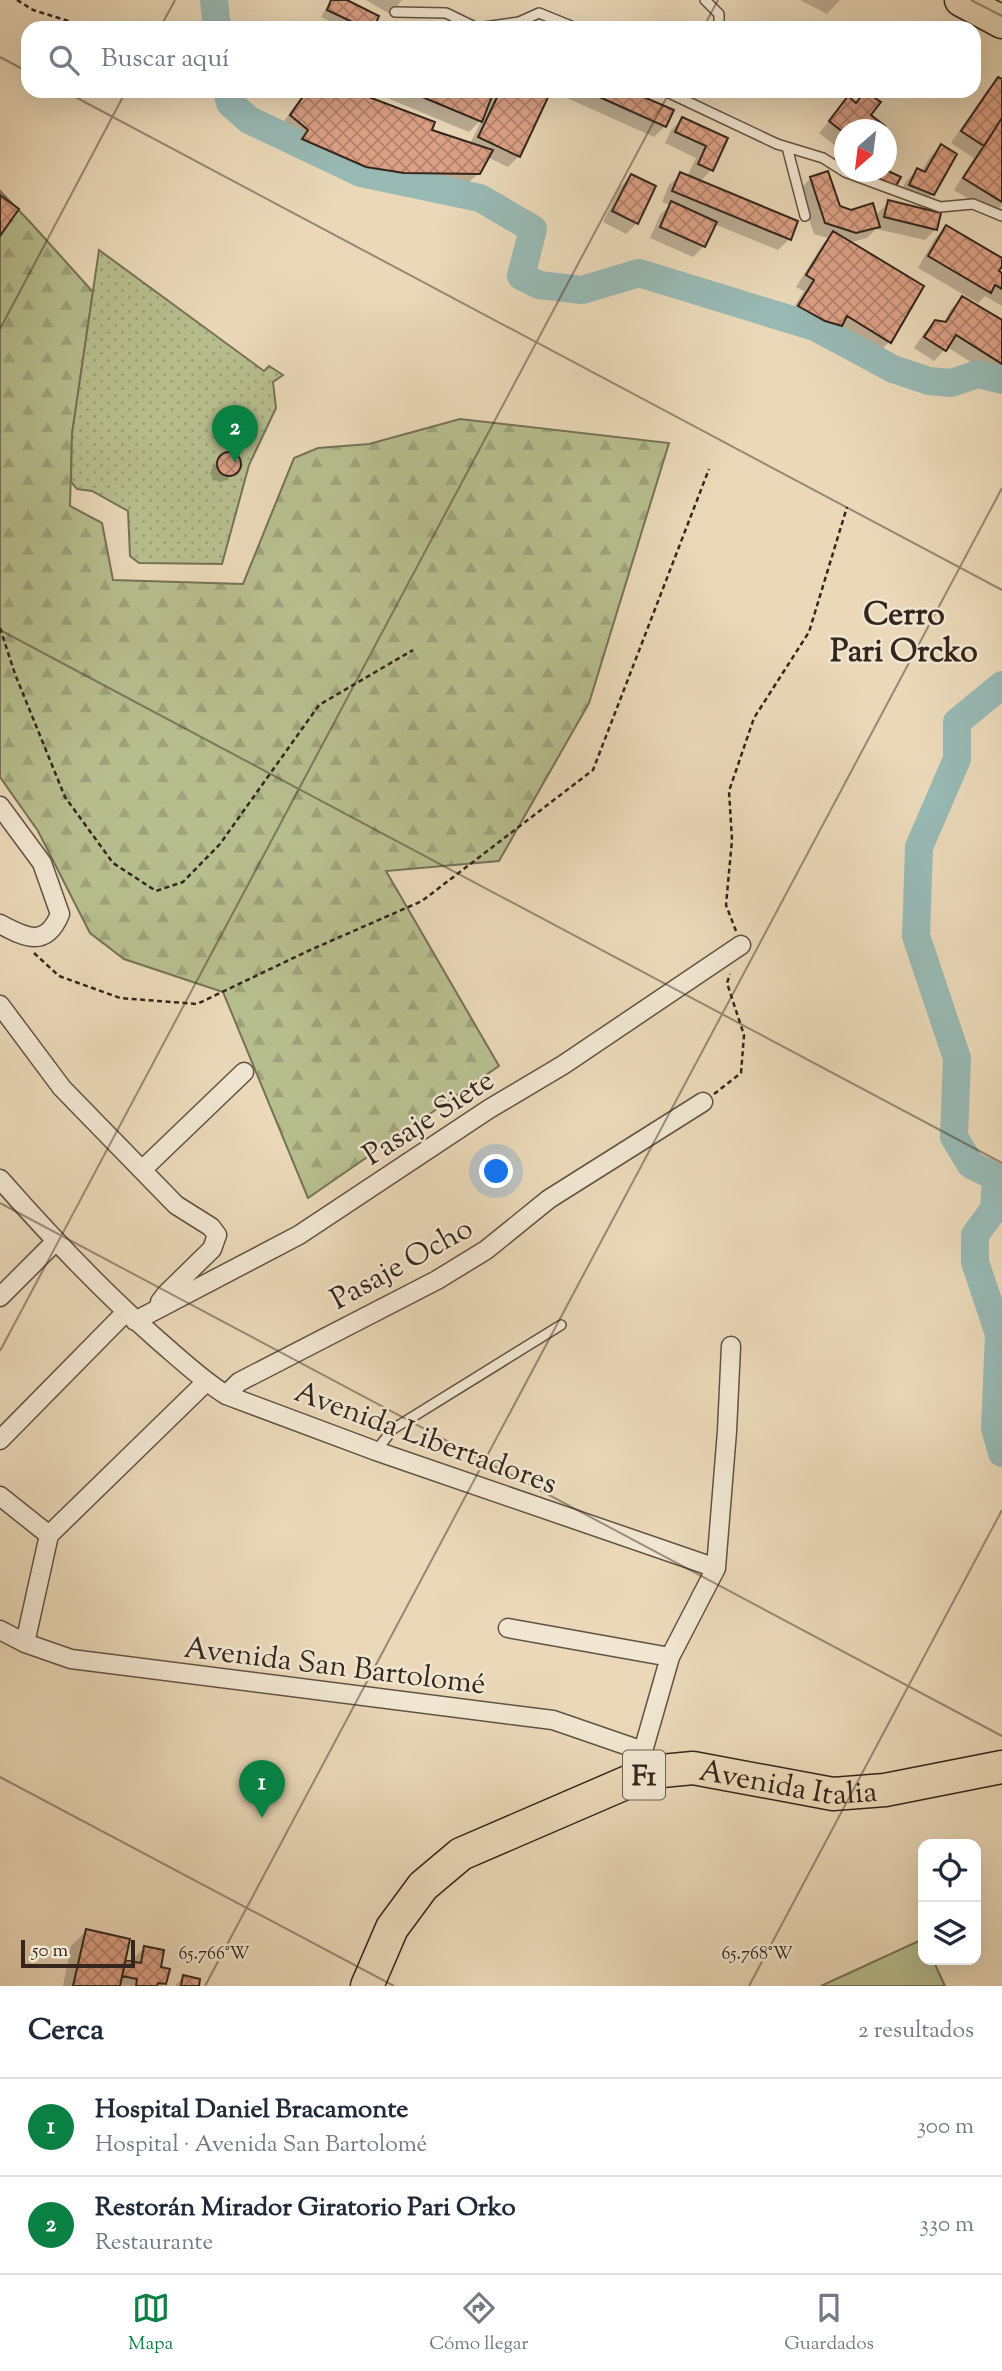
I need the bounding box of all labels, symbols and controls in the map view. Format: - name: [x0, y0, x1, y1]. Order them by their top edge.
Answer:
- search box: [21, 21, 981, 98]
- icon: search: [45, 41, 83, 79]
- text: Buscar aquí: [101, 41, 230, 78]
- north arrow: [834, 119, 897, 182]
- pin: 2: [212, 405, 258, 463]
- district label: Cerro Pari Orcko: [830, 593, 978, 676]
- street label: Pasaje Siete: [355, 1061, 503, 1178]
- your location: [479, 1154, 513, 1188]
- street label: Pasaje Ocho: [323, 1208, 481, 1322]
- street label: Avenida Libertadores: [288, 1372, 562, 1507]
- street label: Avenida San Bartolomé: [181, 1628, 488, 1707]
- road number: F1: [623, 1750, 665, 1800]
- street label: Avenida Italia: [696, 1751, 879, 1818]
- pin: 1: [239, 1760, 285, 1818]
- map controls: [918, 1839, 981, 1965]
- button: locate: [918, 1839, 981, 1902]
- button: layers: [918, 1902, 981, 1965]
- scale bar: [21, 1937, 135, 1969]
- text: 50 m: [32, 1938, 68, 1965]
- text: 65.766°W: [178, 1942, 250, 1968]
- text: 65.768°W: [721, 1942, 793, 1968]
- text: Cerca: [28, 2010, 104, 2053]
- text: 2 resultados: [858, 2015, 974, 2048]
- text: Hospital Daniel Bracamonte: [95, 2092, 408, 2129]
- text: 1: [47, 2111, 55, 2144]
- text: 300 m: [917, 2111, 974, 2144]
- text: Hospital · Avenida San Bartolomé: [95, 2129, 427, 2162]
- text: Restorán Mirador Giratorio Pari Orko: [95, 2190, 516, 2227]
- text: 2: [46, 2209, 56, 2242]
- text: 330 m: [920, 2209, 974, 2242]
- text: Restaurante: [95, 2227, 213, 2260]
- tab: Mapa: [128, 2289, 173, 2358]
- tab: Cómo llegar: [429, 2289, 528, 2358]
- tab: Guardados: [784, 2289, 874, 2358]

